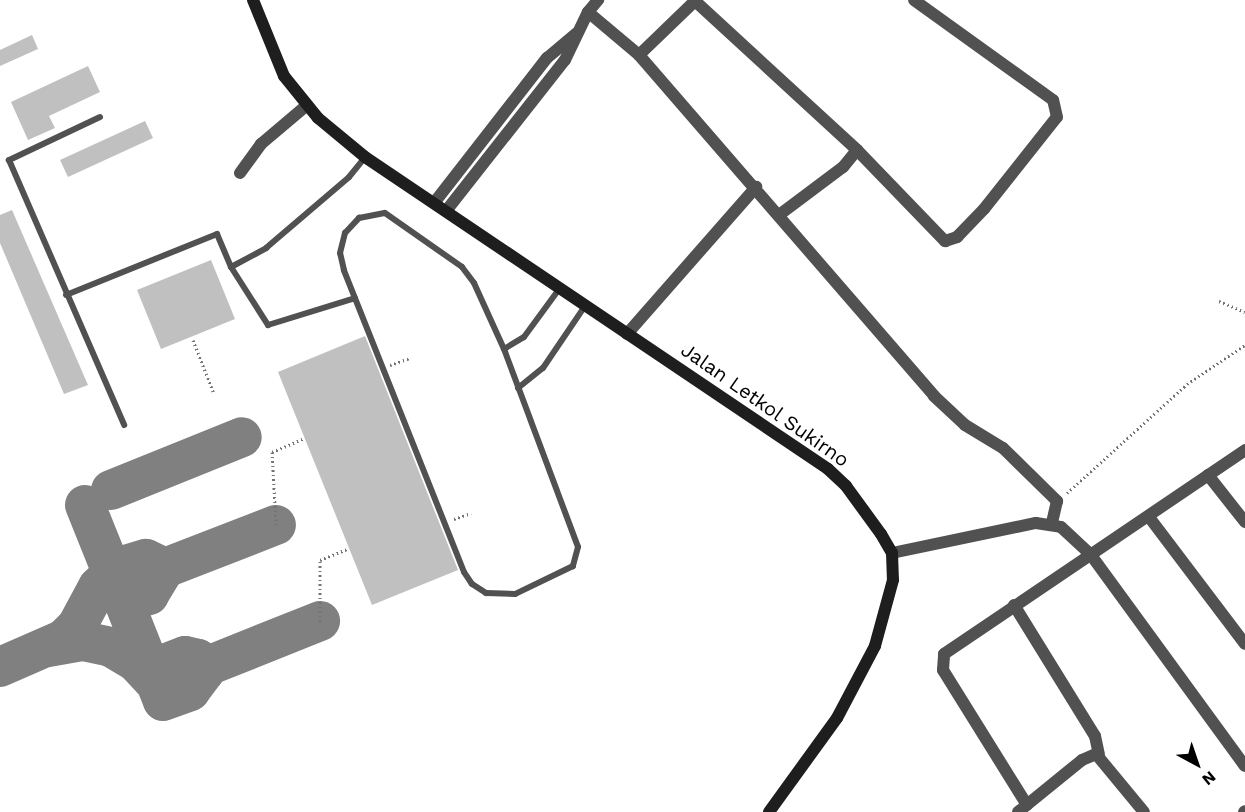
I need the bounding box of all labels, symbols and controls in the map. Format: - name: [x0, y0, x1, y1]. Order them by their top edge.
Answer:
- street label: Jalan Letkol Sukirno: [676, 338, 854, 472]
- north arrow: [1167, 734, 1227, 794]
- text: N: [1198, 767, 1220, 789]

